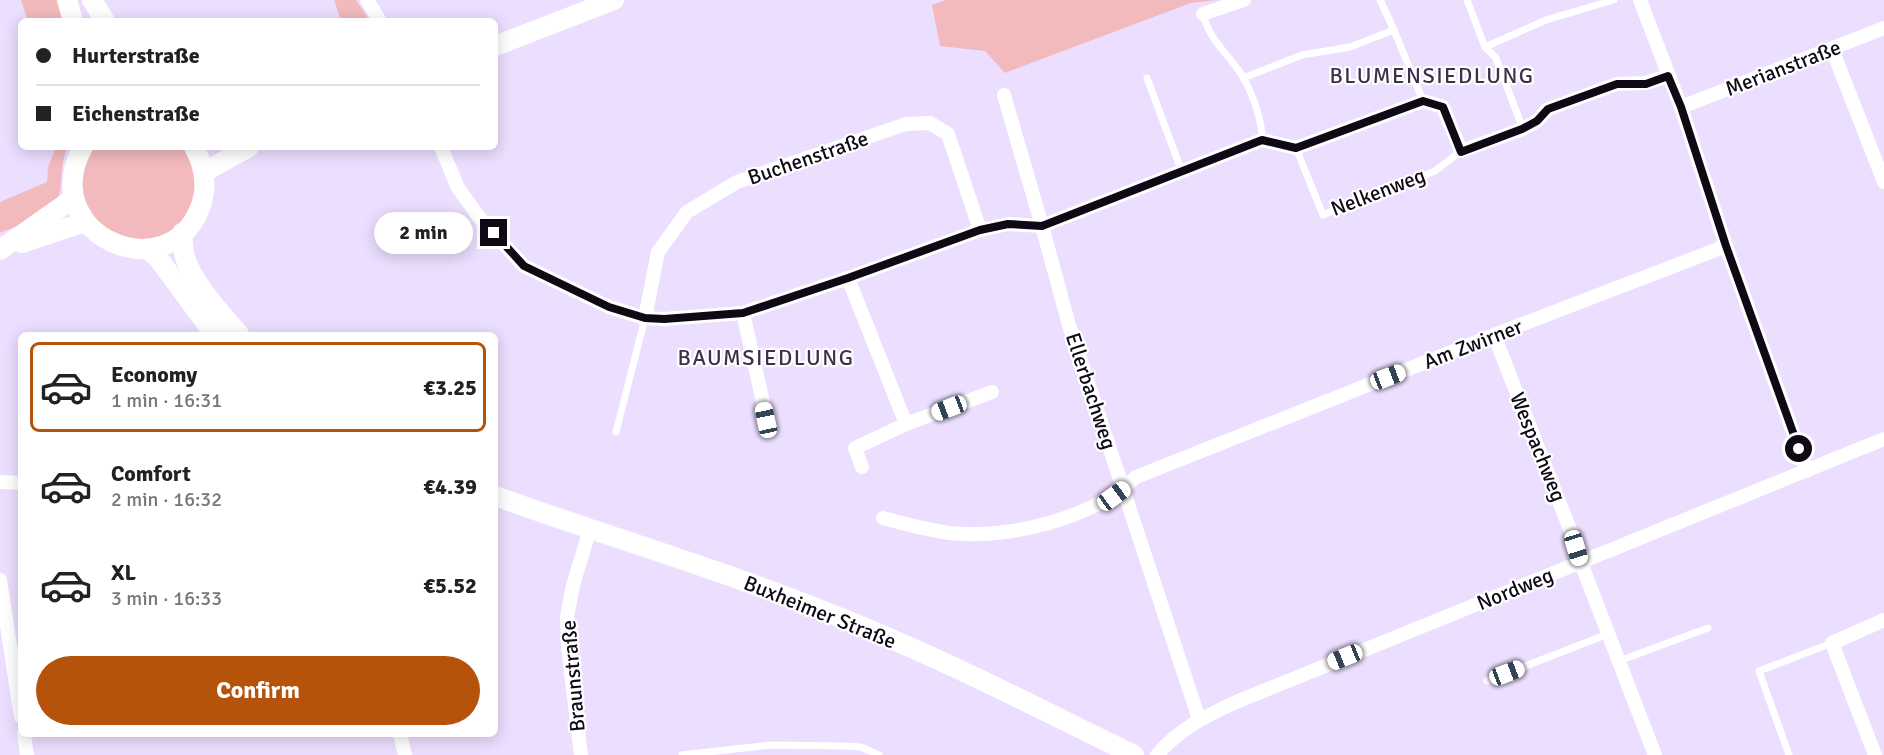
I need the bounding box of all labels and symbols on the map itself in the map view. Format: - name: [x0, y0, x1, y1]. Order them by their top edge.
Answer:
- street label: Merianstraße: [1721, 34, 1845, 102]
- district label: BLUMENSIEDLUNG: [1329, 62, 1535, 89]
- street label: Buchenstraße: [744, 125, 872, 191]
- street label: Nelkenweg: [1327, 162, 1429, 222]
- callout: 2 min: [374, 212, 473, 254]
- route end: [480, 219, 507, 246]
- street label: Am Zwirner: [1420, 313, 1526, 375]
- street label: Ellerbachweg: [1060, 329, 1122, 453]
- district label: BAUMSIEDLUNG: [678, 344, 854, 371]
- car: [1368, 362, 1408, 392]
- street label: Wespachweg: [1504, 388, 1572, 506]
- car: [929, 393, 969, 423]
- car: [753, 401, 779, 439]
- route start: [1785, 435, 1812, 462]
- car: [1094, 478, 1134, 514]
- car: [1562, 528, 1590, 568]
- street label: Nordweg: [1473, 562, 1557, 616]
- street label: Buxheimer Straße: [740, 570, 900, 654]
- street label: Braunstraße: [555, 619, 591, 733]
- car: [1325, 642, 1365, 672]
- car: [1487, 658, 1527, 688]

